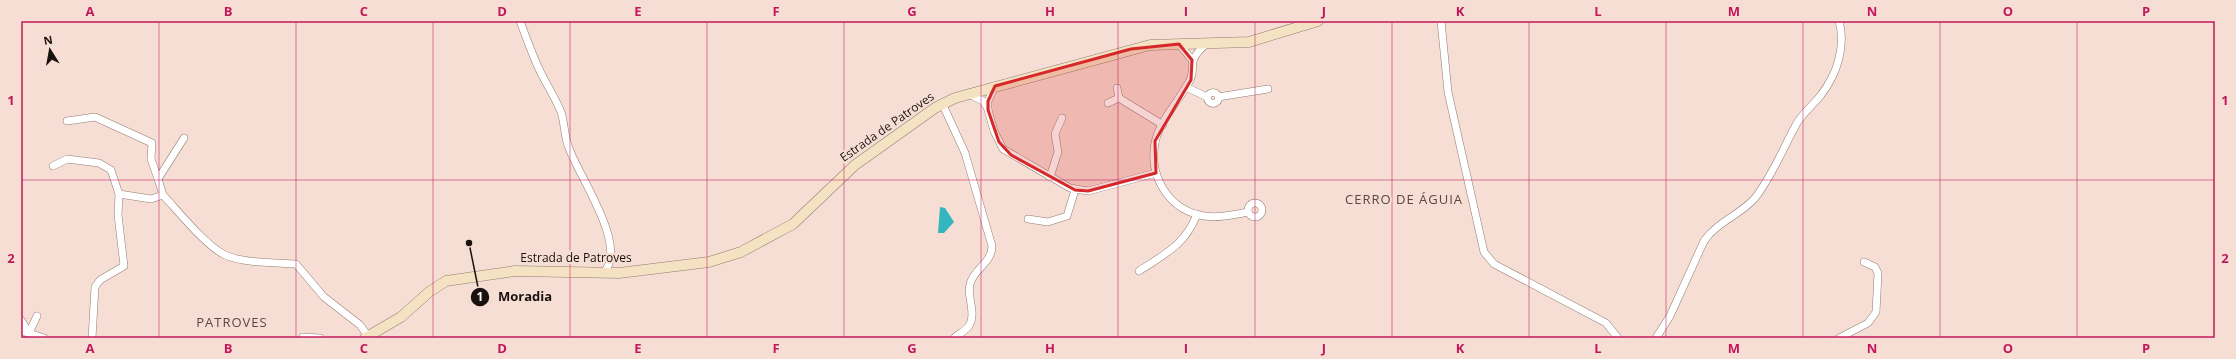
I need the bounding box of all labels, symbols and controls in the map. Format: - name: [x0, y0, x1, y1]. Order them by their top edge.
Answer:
- text: A: [86, 2, 95, 20]
- text: B: [224, 2, 233, 20]
- text: C: [360, 2, 368, 20]
- text: D: [497, 2, 507, 20]
- text: E: [634, 2, 642, 20]
- text: F: [772, 2, 780, 20]
- text: G: [907, 2, 917, 20]
- text: H: [1045, 2, 1055, 20]
- text: I: [1184, 2, 1188, 20]
- text: J: [1321, 2, 1326, 20]
- text: K: [1456, 2, 1465, 20]
- text: L: [1594, 2, 1602, 20]
- text: M: [1728, 2, 1740, 20]
- text: N: [1867, 2, 1877, 20]
- text: O: [2003, 2, 2013, 20]
- text: P: [2142, 2, 2150, 20]
- north arrow: [30, 30, 70, 70]
- text: N: [42, 31, 54, 48]
- street label: Estrada de Patroves: [836, 88, 937, 165]
- text: 1: [7, 91, 15, 109]
- text: 1: [2221, 91, 2229, 109]
- district label: CERRO DE ÁGUIA: [1345, 190, 1463, 208]
- text: 2: [7, 249, 15, 267]
- street label: Estrada de Patroves: [520, 249, 632, 266]
- text: 2: [2221, 249, 2229, 267]
- callout: Moradia: [470, 284, 561, 309]
- text: Moradia: [498, 287, 552, 305]
- text: 1: [477, 288, 483, 305]
- district label: PATROVES: [196, 313, 268, 331]
- text: A: [86, 339, 95, 357]
- text: B: [224, 339, 233, 357]
- text: C: [360, 339, 368, 357]
- text: D: [497, 339, 507, 357]
- text: E: [634, 339, 642, 357]
- text: F: [772, 339, 780, 357]
- text: G: [907, 339, 917, 357]
- text: H: [1045, 339, 1055, 357]
- text: I: [1184, 339, 1188, 357]
- text: J: [1321, 339, 1326, 357]
- text: K: [1456, 339, 1465, 357]
- text: L: [1594, 339, 1602, 357]
- text: M: [1728, 339, 1740, 357]
- text: N: [1867, 339, 1877, 357]
- text: O: [2003, 339, 2013, 357]
- text: P: [2142, 339, 2150, 357]

